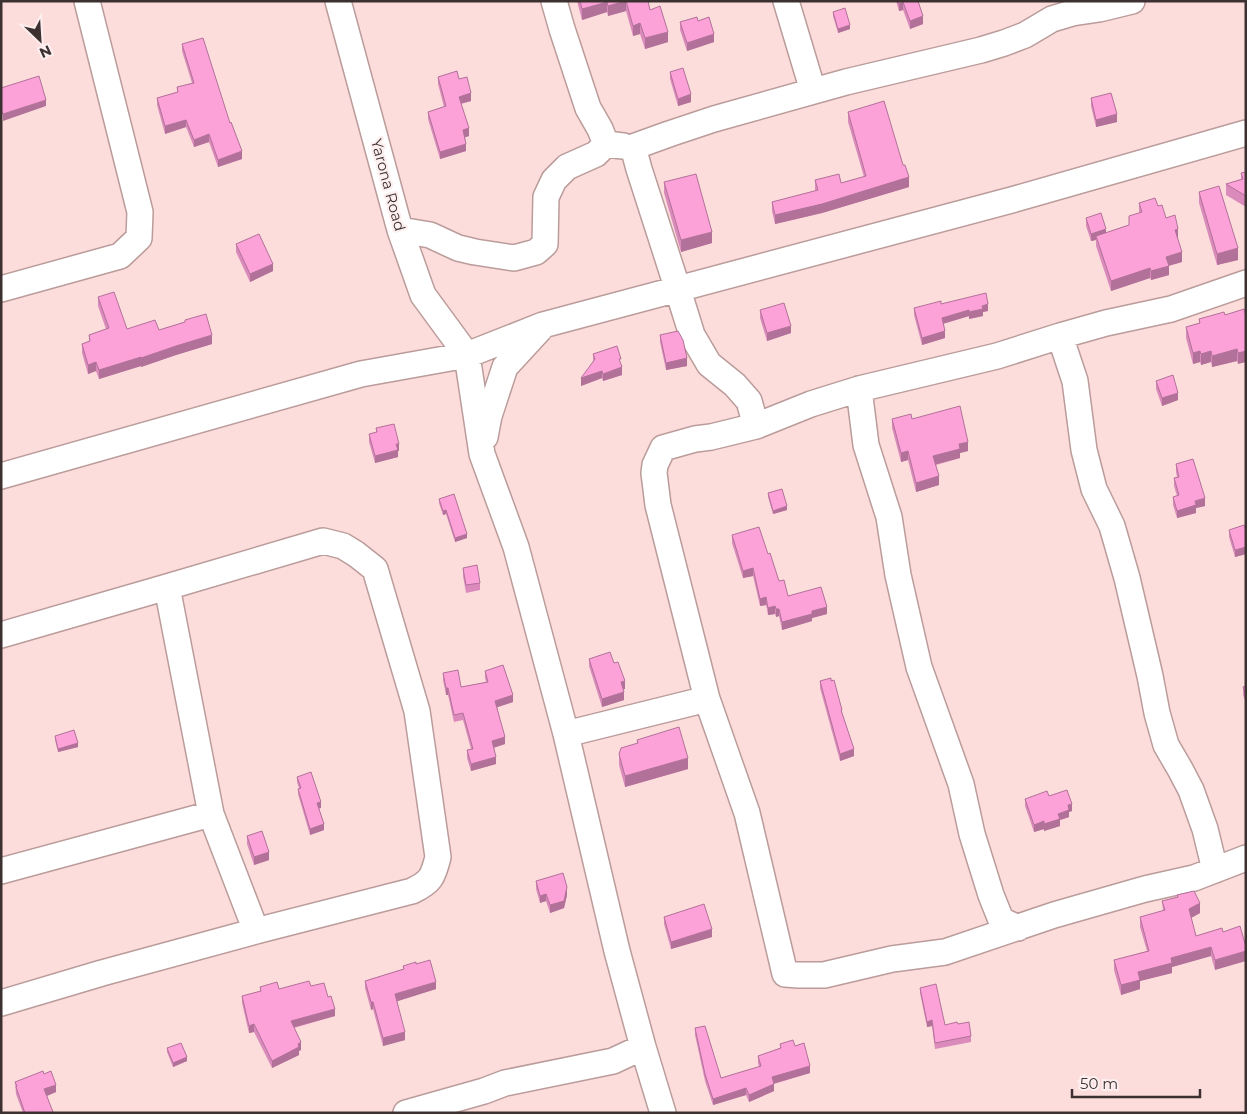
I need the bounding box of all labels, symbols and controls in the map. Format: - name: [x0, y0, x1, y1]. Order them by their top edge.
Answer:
- north arrow: [15, 15, 65, 65]
- text: N: [37, 41, 54, 62]
- street label: Yarona Road: [367, 137, 410, 233]
- scale bar: [1072, 1066, 1200, 1098]
- text: 50 m: [1080, 1074, 1118, 1093]

